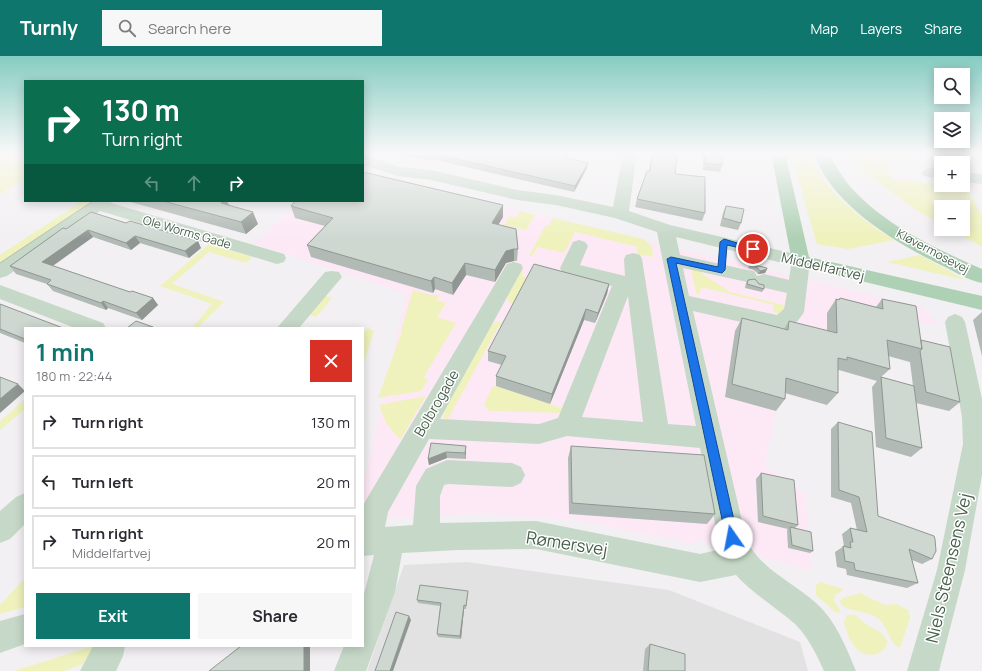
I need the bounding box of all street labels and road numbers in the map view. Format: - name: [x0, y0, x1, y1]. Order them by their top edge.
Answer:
- street label: Ole Worms Gade: [141, 211, 233, 253]
- street label: Kløvermosevej: [894, 225, 972, 277]
- street label: Middelfartvej: [780, 247, 866, 285]
- street label: Bolbrogade: [409, 366, 463, 440]
- street label: Niels Steensens Vej: [920, 491, 976, 645]
- street label: Rømersvej: [525, 525, 609, 561]

